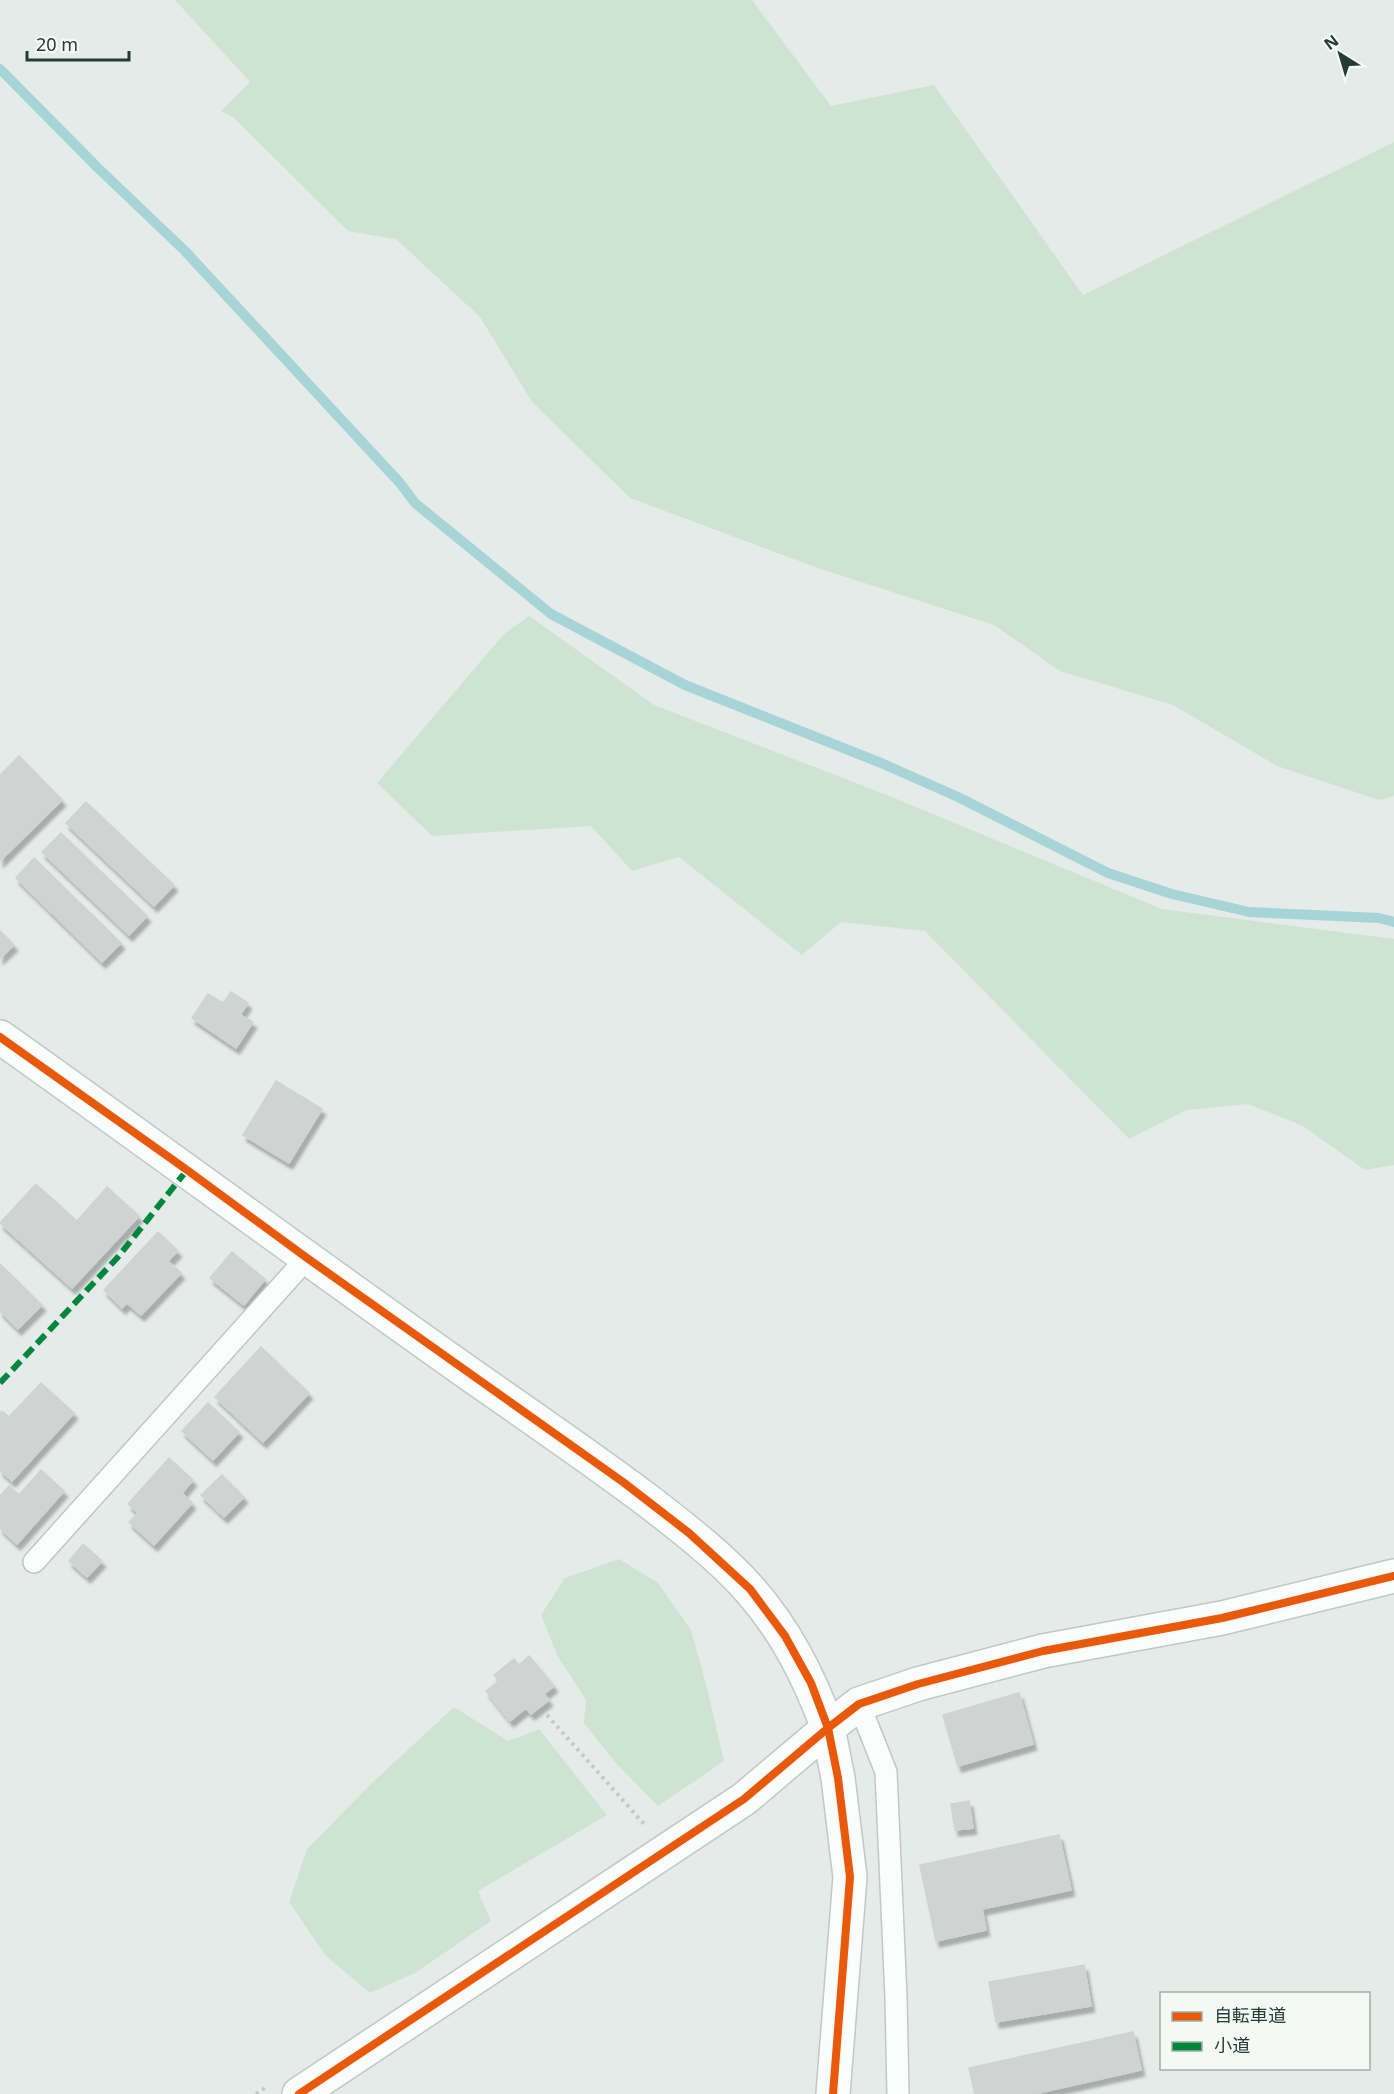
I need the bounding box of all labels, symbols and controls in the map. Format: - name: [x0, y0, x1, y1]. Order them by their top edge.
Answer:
- scale bar: [27, 24, 129, 62]
- north arrow: [1310, 24, 1370, 84]
- text: N: [1319, 29, 1343, 55]
- text: 20 m: [36, 32, 78, 56]
- legend: [1160, 1992, 1370, 2070]
- text: 自転車道: [1214, 2003, 1286, 2027]
- text: 小道: [1214, 2033, 1250, 2057]

